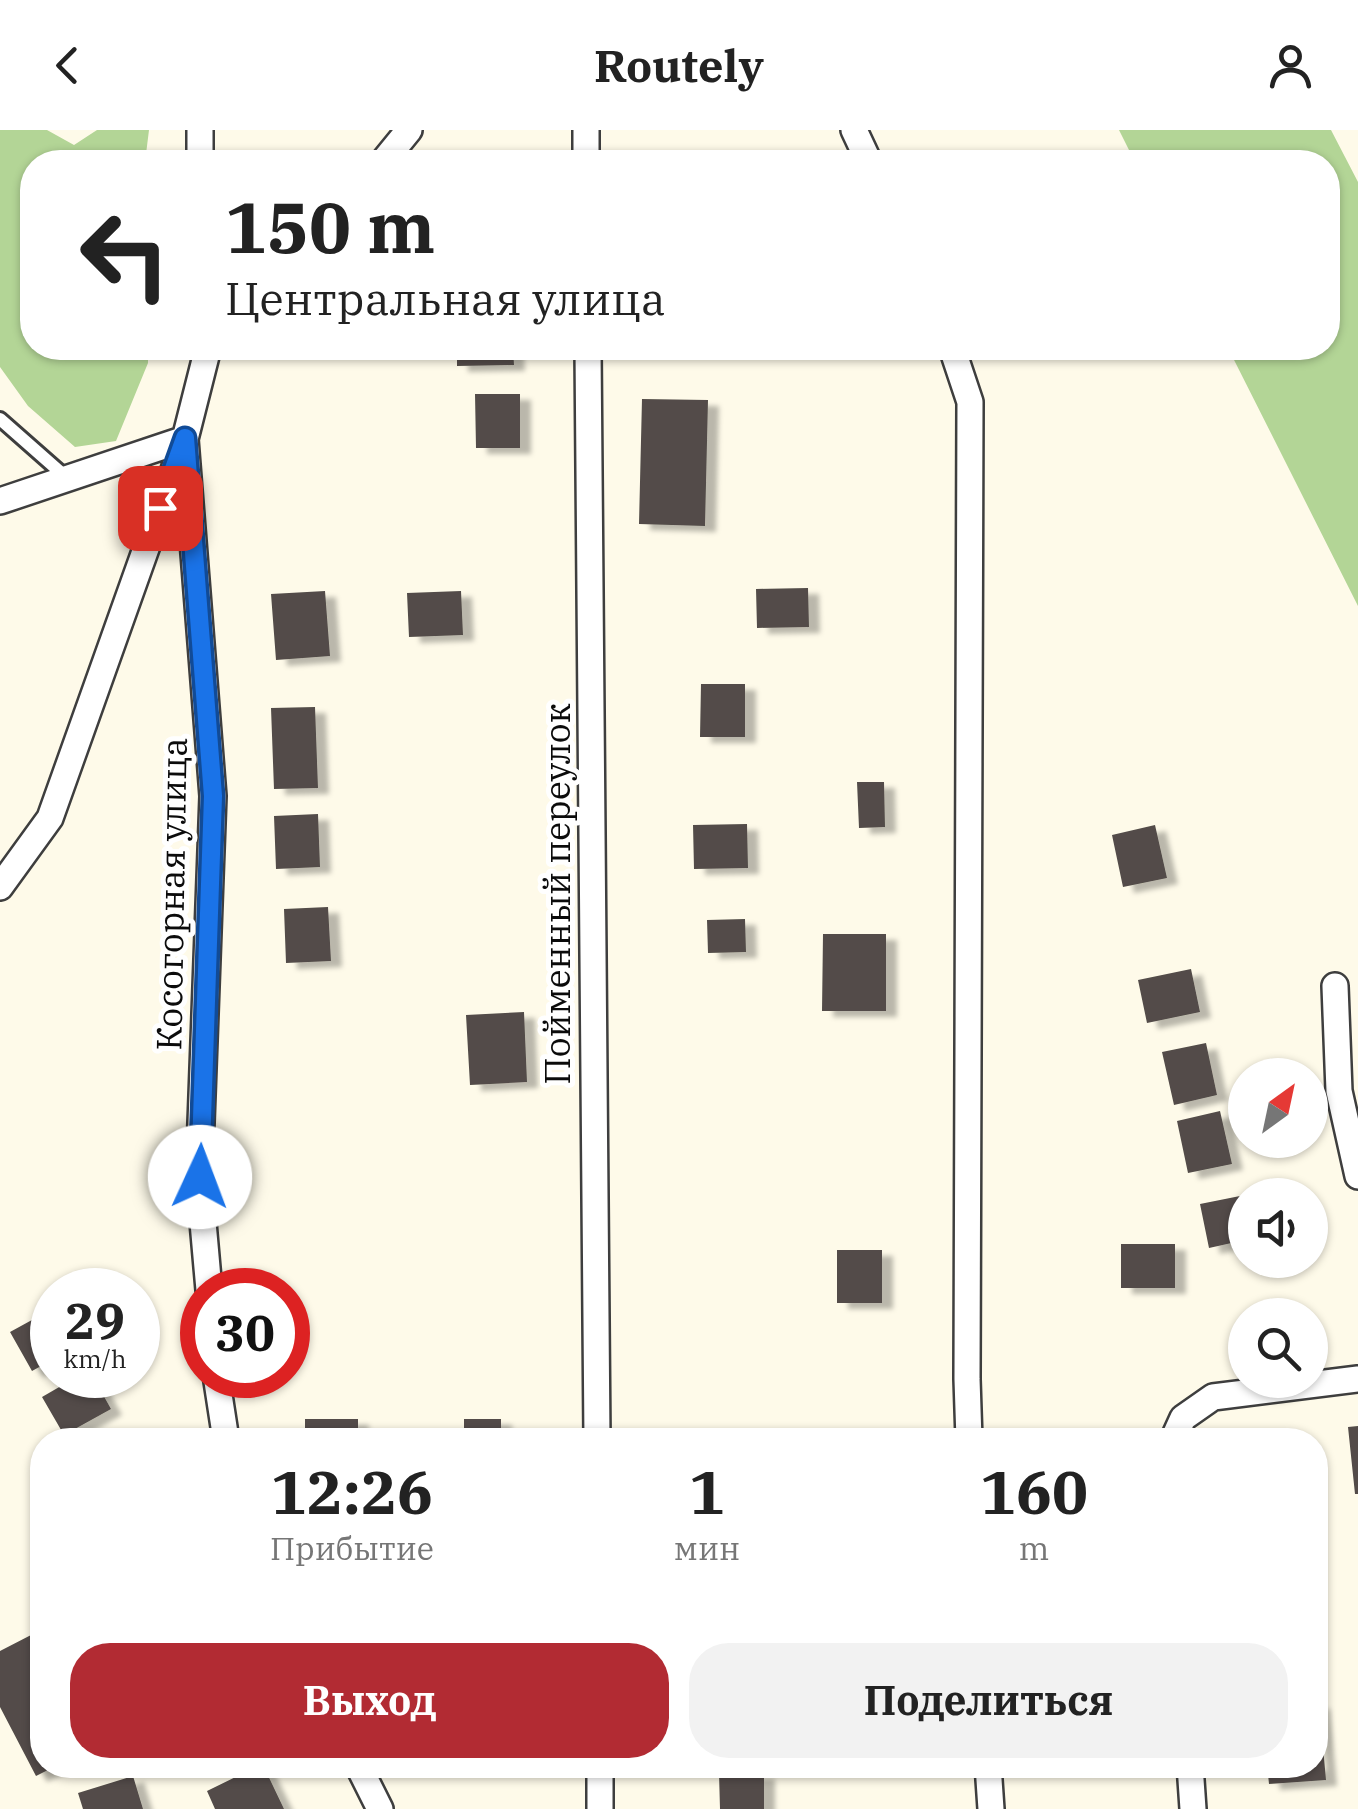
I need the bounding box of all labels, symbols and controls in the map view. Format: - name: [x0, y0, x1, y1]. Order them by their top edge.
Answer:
- text: Routely: [594, 36, 764, 94]
- icon: back: [40, 38, 95, 93]
- icon: person: [1263, 38, 1318, 93]
- text: 150 m: [225, 181, 435, 272]
- icon: left: [60, 190, 190, 320]
- text: Центральная улица: [225, 269, 665, 327]
- pin: [118, 466, 203, 551]
- icon: arrive: [133, 481, 188, 536]
- street label: Пойменный переулок: [534, 703, 580, 1085]
- street label: Косогорная улица: [145, 737, 197, 1051]
- north arrow: [1228, 1058, 1328, 1158]
- map controls: [1228, 1058, 1328, 1398]
- position arrow: [148, 1125, 252, 1229]
- button: sound: [1228, 1178, 1328, 1278]
- speed limit sign: 30: [180, 1268, 310, 1398]
- text: 29: [65, 1288, 125, 1353]
- button: search: [1228, 1298, 1328, 1398]
- text: km/h: [63, 1342, 127, 1375]
- text: 12:26: [271, 1452, 433, 1531]
- text: 1: [689, 1452, 725, 1531]
- text: 160: [980, 1452, 1088, 1531]
- text: Прибытие: [270, 1527, 434, 1569]
- text: мин: [674, 1527, 740, 1569]
- text: m: [1019, 1527, 1049, 1569]
- button: Выход: [70, 1643, 669, 1758]
- button: Поделиться: [689, 1643, 1288, 1758]

